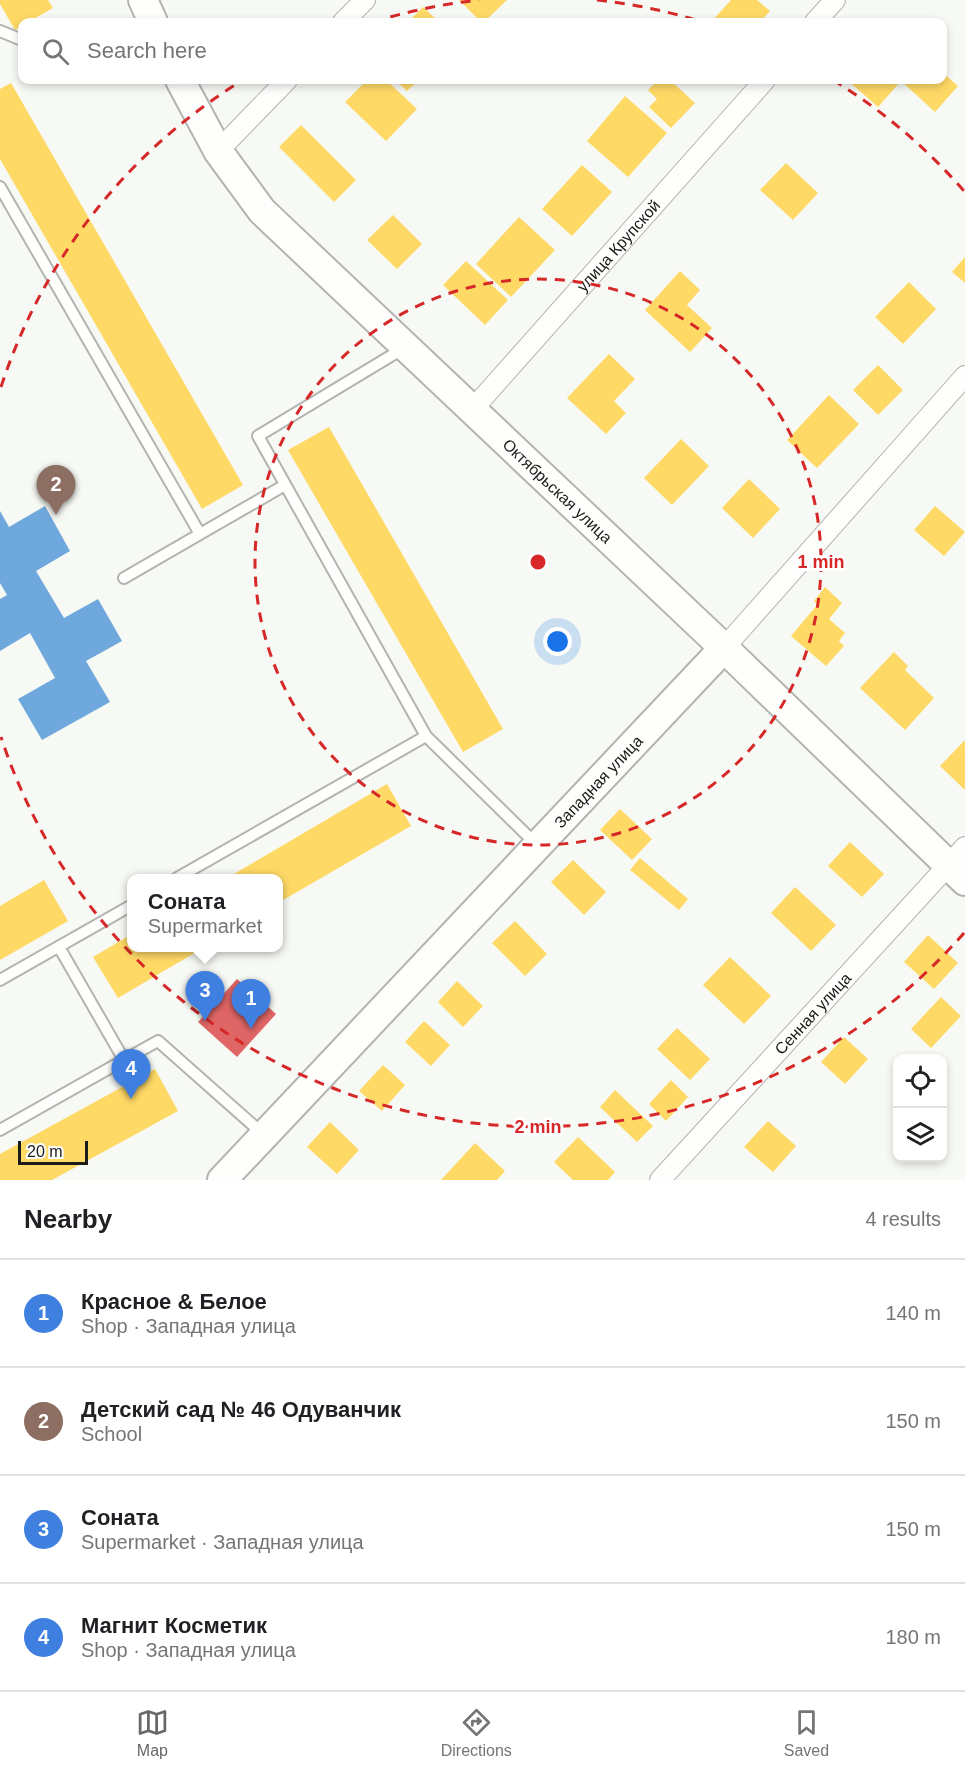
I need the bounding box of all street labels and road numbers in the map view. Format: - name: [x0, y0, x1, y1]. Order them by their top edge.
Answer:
- street label: улица Крупской: [573, 196, 663, 295]
- street label: Октябрьская улица: [500, 435, 616, 546]
- street label: Западная улица: [551, 732, 646, 831]
- street label: Сенная улица: [771, 969, 854, 1058]

